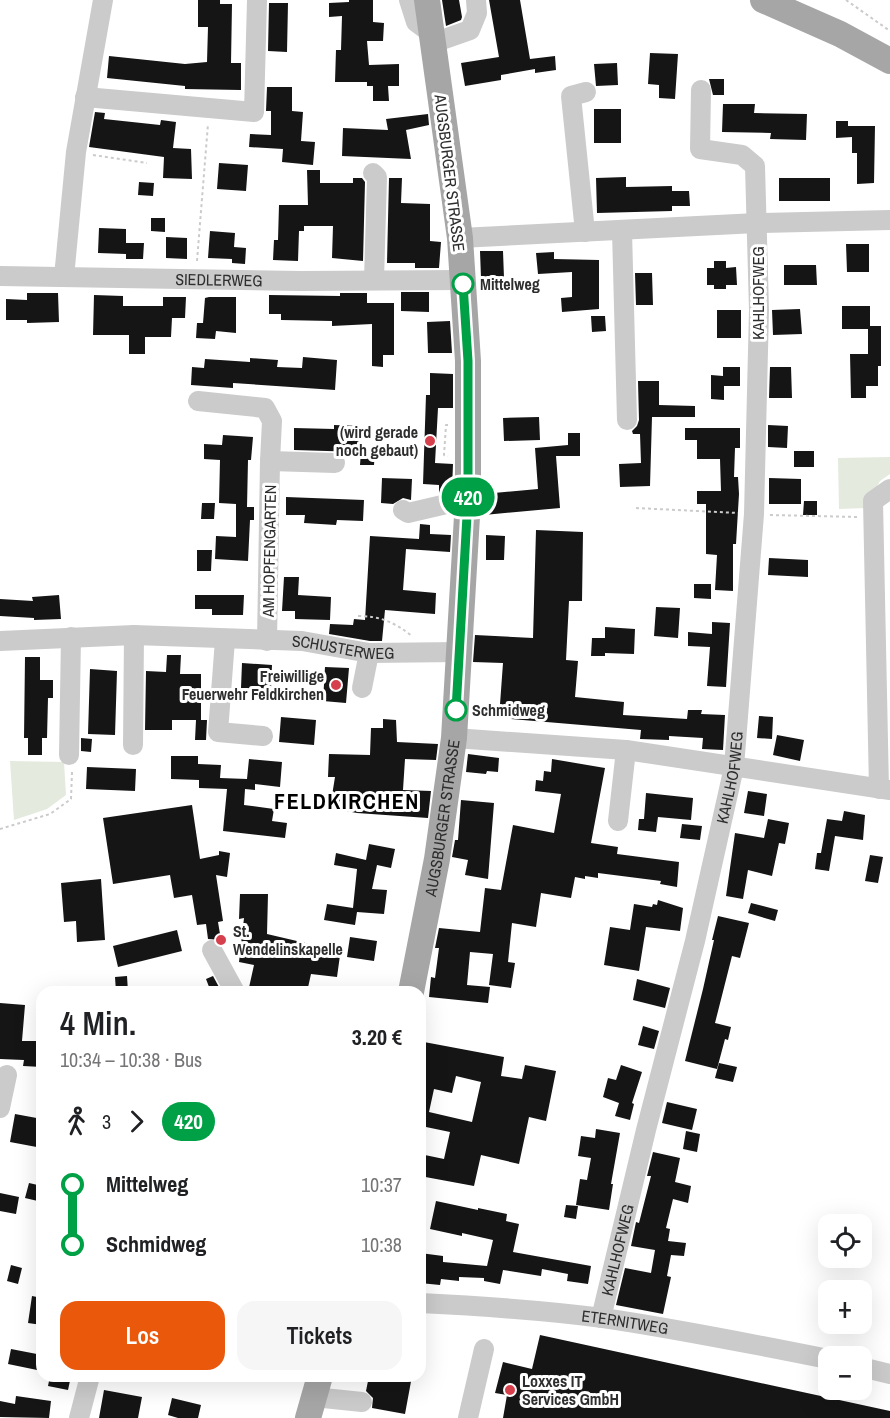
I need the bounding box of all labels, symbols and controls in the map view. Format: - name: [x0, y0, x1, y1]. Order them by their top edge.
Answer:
- street label: AUGSBURGER STRASSE: [429, 92, 471, 253]
- street label: KAHLHOFWEG: [747, 246, 769, 340]
- street label: SIEDLERWEG: [175, 268, 263, 291]
- marker: Mittelweg: [452, 273, 474, 295]
- place label: Mittelweg: [480, 273, 540, 295]
- place label: (wird gerade noch gebaut): [336, 421, 418, 461]
- marker: (wird gerade noch gebaut): [423, 434, 437, 448]
- line badge: 420: [434, 478, 502, 516]
- text: 420: [454, 483, 482, 512]
- street label: AM HOPFENGARTEN: [257, 485, 281, 618]
- street label: SCHUSTERWEG: [292, 630, 395, 664]
- place label: Freiwillige Feuerwehr Feldkirchen: [182, 665, 324, 705]
- marker: Freiwillige Feuerwehr Feldkirchen: [329, 678, 343, 692]
- marker: Schmidweg: [445, 699, 467, 721]
- place label: Schmidweg: [472, 699, 545, 721]
- street label: KAHLHOFWEG: [711, 730, 748, 826]
- street label: AUGSBURGER STRASSE: [419, 738, 465, 899]
- district label: FELDKIRCHEN: [274, 786, 420, 816]
- place label: St. Wendelinskapelle: [233, 920, 343, 960]
- marker: St. Wendelinskapelle: [214, 933, 228, 947]
- text: 4 Min.: [60, 1001, 136, 1045]
- text: 3.20 €: [352, 1022, 402, 1052]
- text: 10:34 – 10:38 · Bus: [60, 1046, 202, 1073]
- icon: walk: [60, 1105, 93, 1138]
- icon: forward: [120, 1105, 153, 1138]
- text: 420: [174, 1107, 203, 1136]
- text: 3: [102, 1108, 111, 1135]
- text: Mittelweg: [106, 1169, 188, 1199]
- text: 10:37: [361, 1171, 402, 1198]
- street label: KAHLHOFWEG: [596, 1202, 639, 1298]
- map controls: [818, 1214, 872, 1400]
- button: locate: [818, 1214, 872, 1268]
- text: Schmidweg: [106, 1229, 206, 1259]
- text: 10:38: [361, 1231, 402, 1258]
- button: +: [818, 1280, 872, 1334]
- button: Los: [60, 1301, 225, 1370]
- button: Tickets: [237, 1301, 402, 1370]
- street label: ETERNITWEG: [580, 1304, 670, 1339]
- button: −: [818, 1346, 872, 1400]
- place label: Loxxes IT Services GmbH: [522, 1370, 619, 1410]
- marker: Loxxes IT Services GmbH: [503, 1383, 517, 1397]

